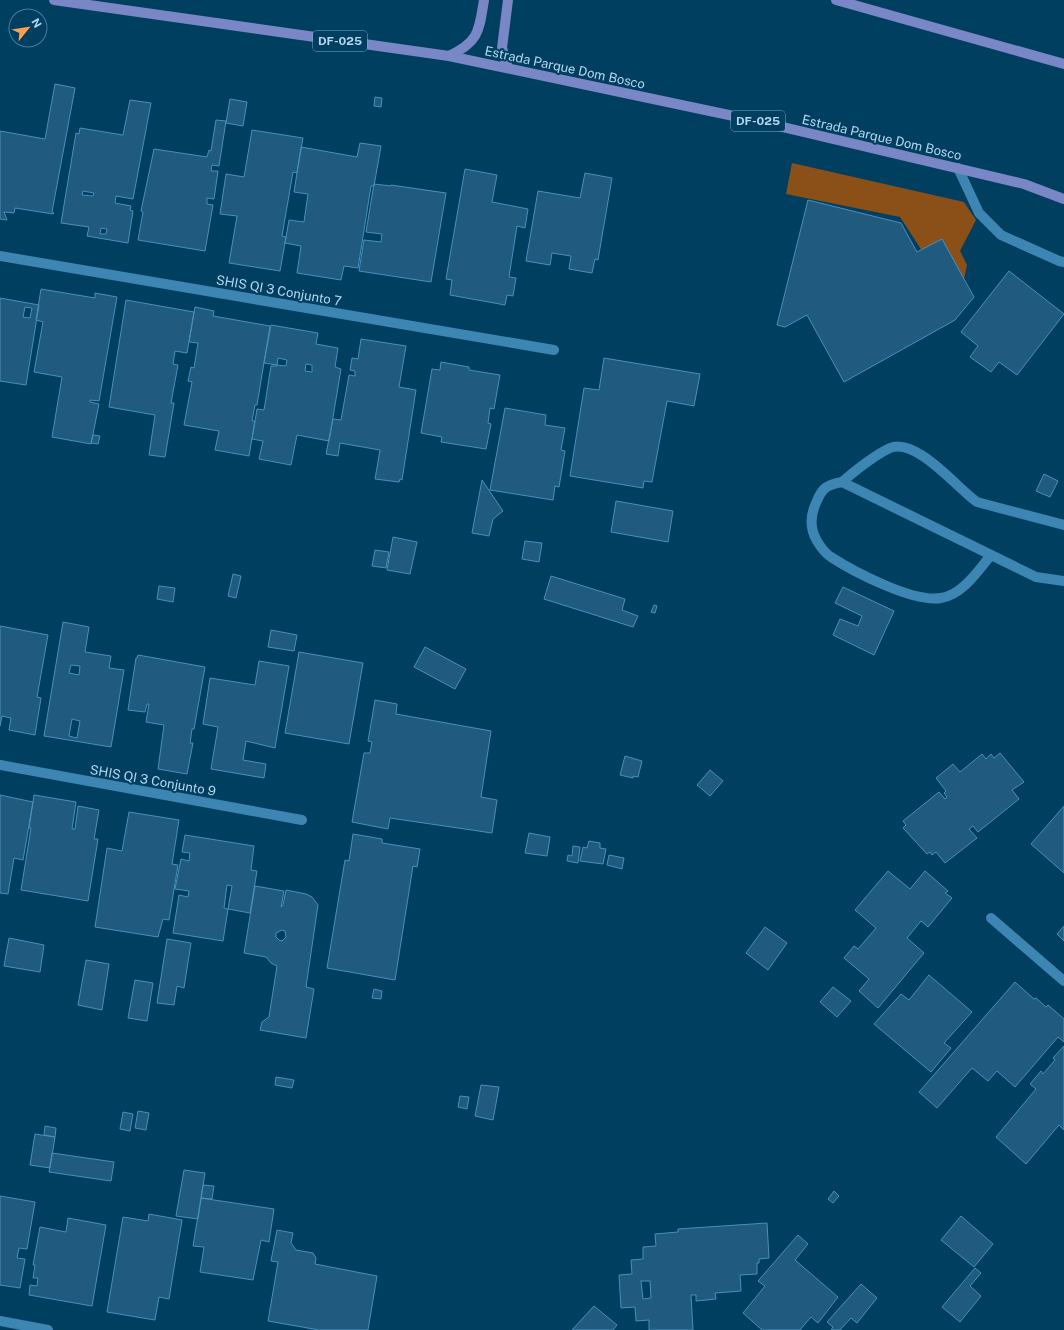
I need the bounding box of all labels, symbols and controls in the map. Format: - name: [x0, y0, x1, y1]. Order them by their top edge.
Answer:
- north arrow: [8, 8, 48, 48]
- text: N: [29, 16, 44, 30]
- road number: DF-025: [313, 31, 367, 51]
- street label: Estrada Parque Dom Bosco: [483, 43, 646, 92]
- road number: DF-025: [731, 111, 785, 131]
- street label: Estrada Parque Dom Bosco: [801, 112, 963, 163]
- street label: SHIS QI 3 Conjunto 7: [215, 272, 343, 309]
- street label: SHIS QI 3 Conjunto 9: [89, 762, 217, 799]

